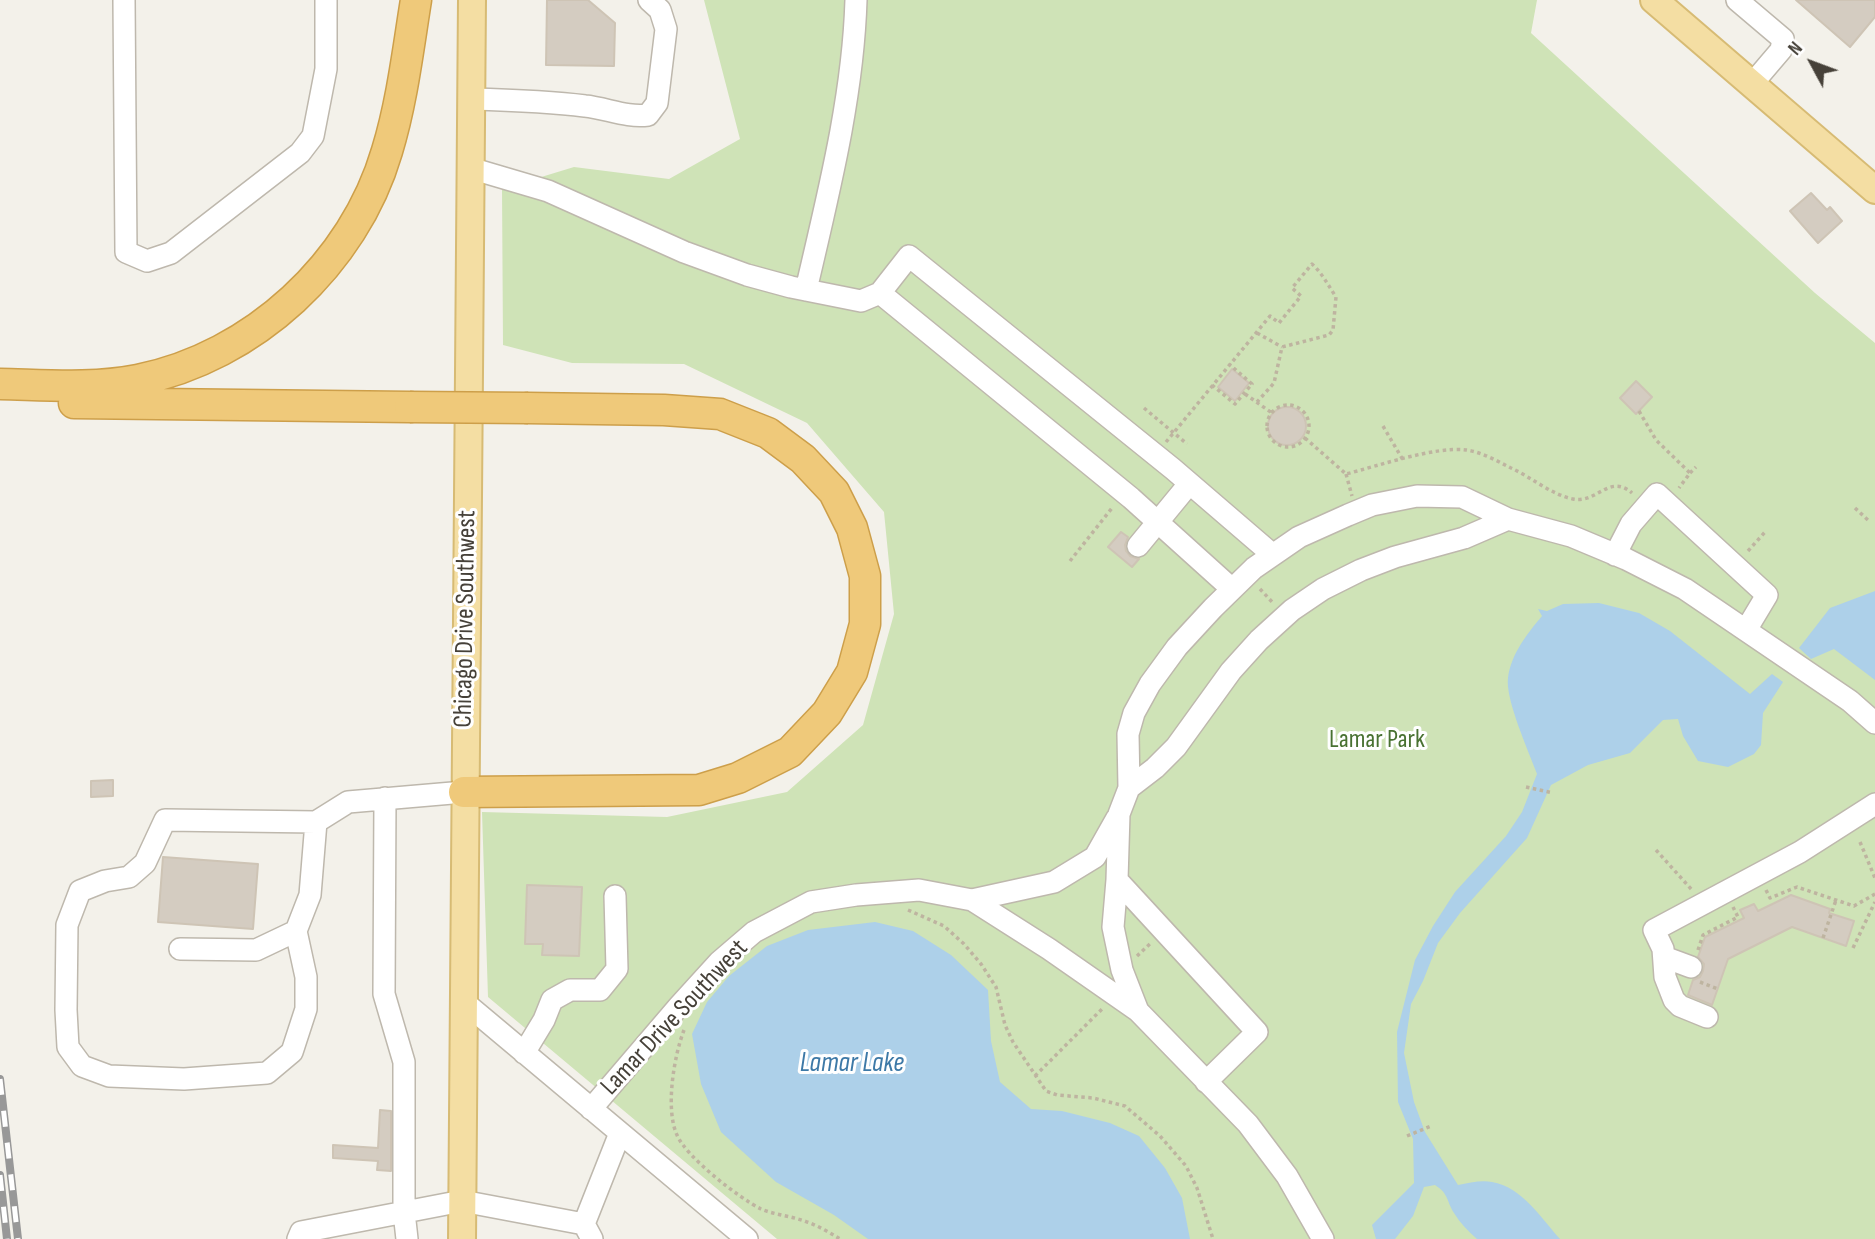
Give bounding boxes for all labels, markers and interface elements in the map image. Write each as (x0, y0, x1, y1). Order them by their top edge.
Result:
north arrow (1777, 28, 1847, 98)
text: N (1784, 38, 1808, 60)
street label: Chicago Drive Southwest (449, 510, 483, 728)
park label: Lamar Park (1329, 724, 1425, 756)
street label: Lamar Drive Southwest (595, 934, 755, 1102)
water label: Lamar Lake (800, 1047, 904, 1081)

